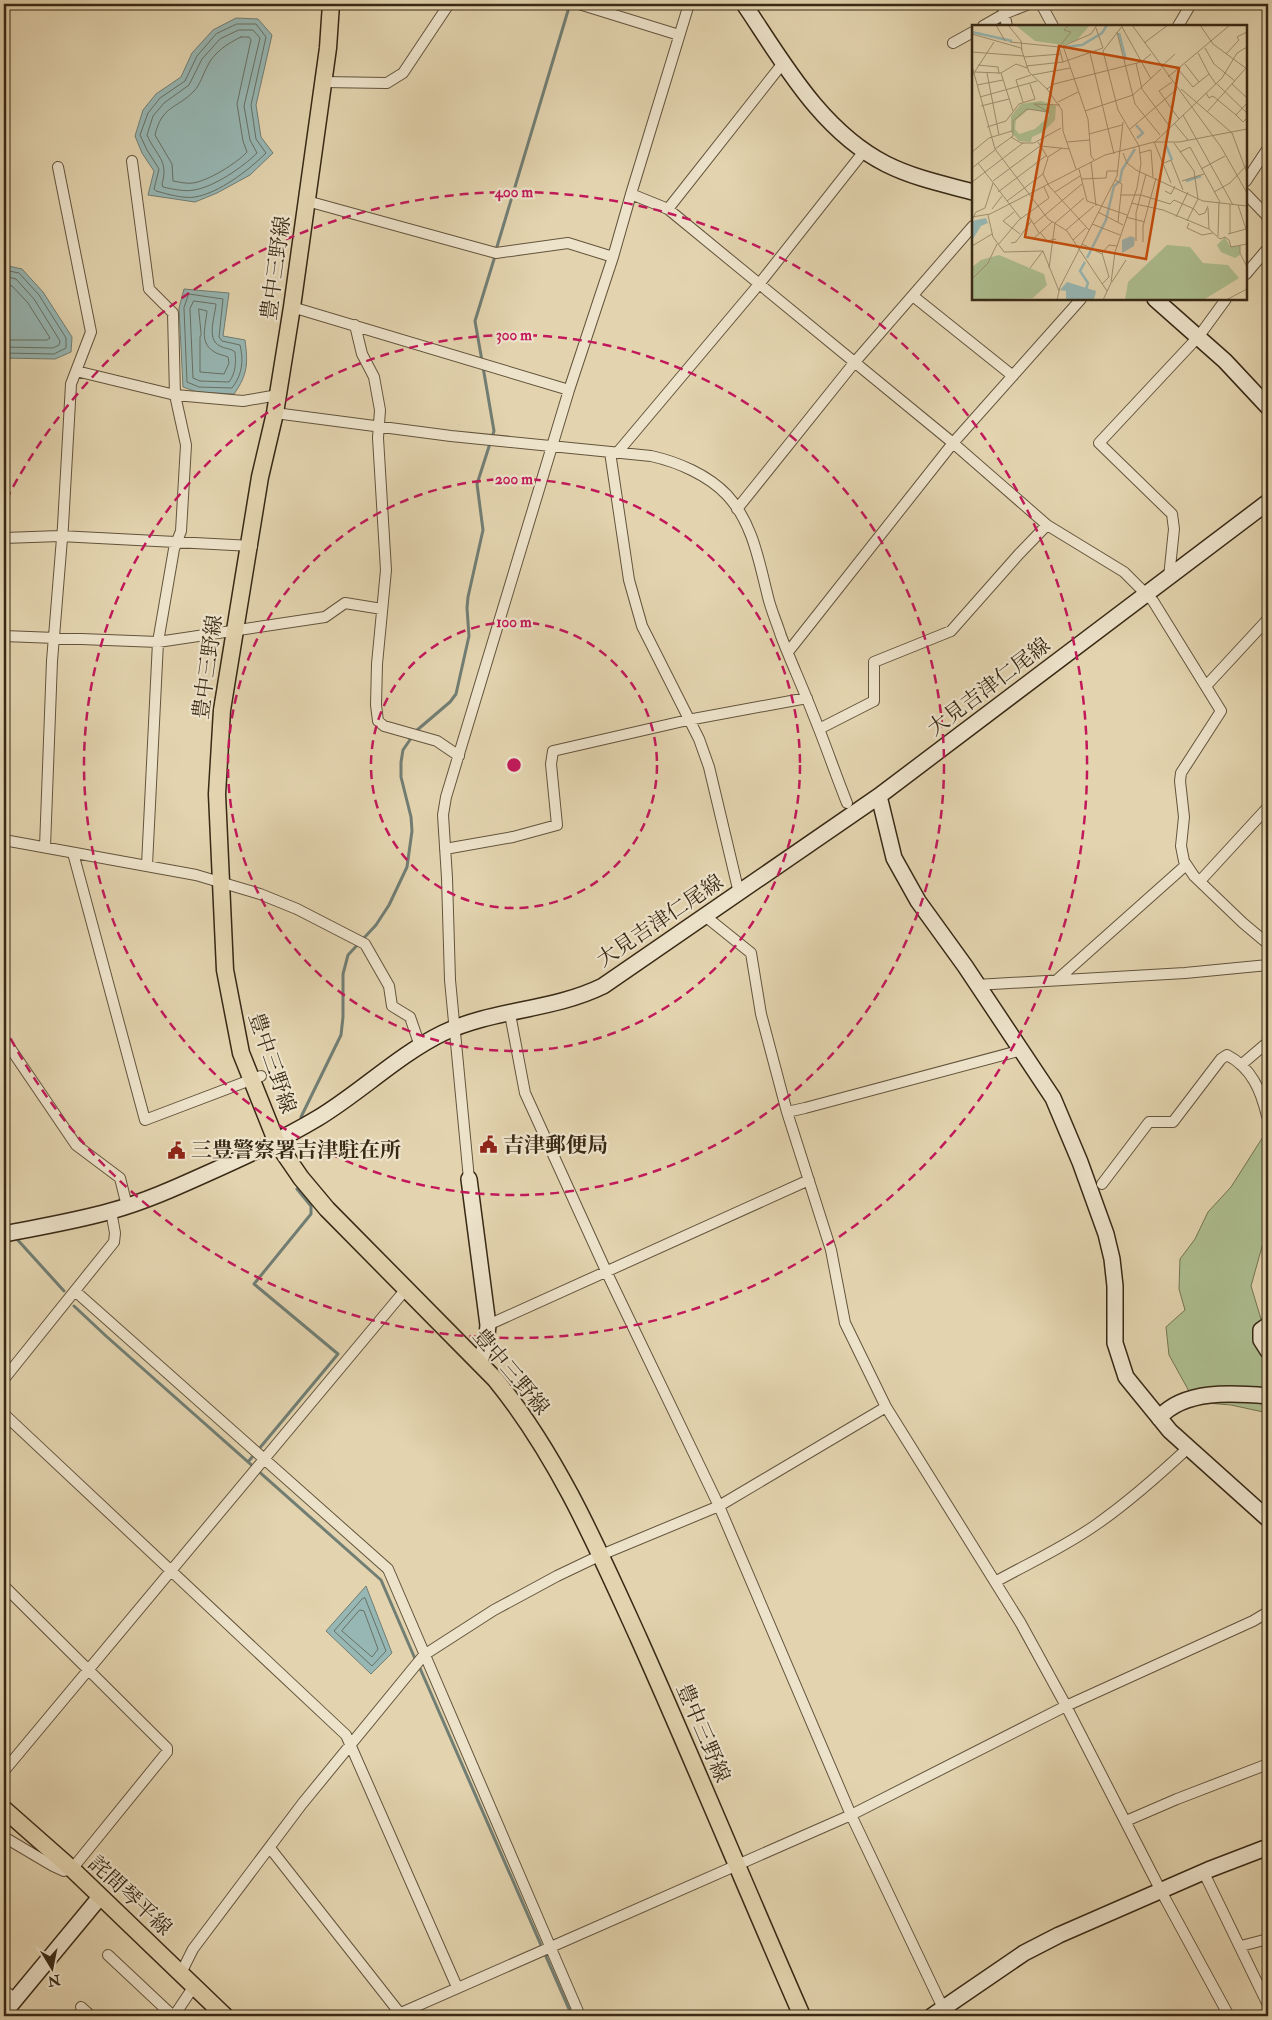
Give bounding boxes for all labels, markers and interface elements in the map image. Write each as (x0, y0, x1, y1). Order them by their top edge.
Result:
inset map (972, 25, 1247, 300)
text: 400 m (494, 183, 533, 202)
street label: 豊中三野線 (255, 214, 297, 322)
text: 300 m (496, 326, 532, 345)
text: 200 m (495, 470, 533, 489)
street label: 豊中三野線 (187, 613, 229, 721)
text: 100 m (496, 613, 532, 632)
street label: 大見吉津仁尾線 (922, 632, 1056, 742)
centre of rings (505, 756, 523, 774)
street label: 大見吉津仁尾線 (592, 869, 728, 973)
street label: 豊中三野線 (242, 1009, 302, 1117)
place label: 吉津郵便局 (503, 1132, 608, 1159)
public building icon: 吉津郵便局 (479, 1135, 499, 1155)
place label: 三豊警察署吉津駐在所 (191, 1137, 401, 1164)
public building icon: 三豊警察署吉津駐在所 (167, 1140, 187, 1160)
street label: 豊中三野線 (467, 1323, 555, 1421)
street label: 豊中三野線 (670, 1679, 736, 1787)
street label: 詫間琴平線 (82, 1850, 178, 1942)
north arrow (28, 1942, 78, 1992)
text: N (46, 1971, 63, 1990)

